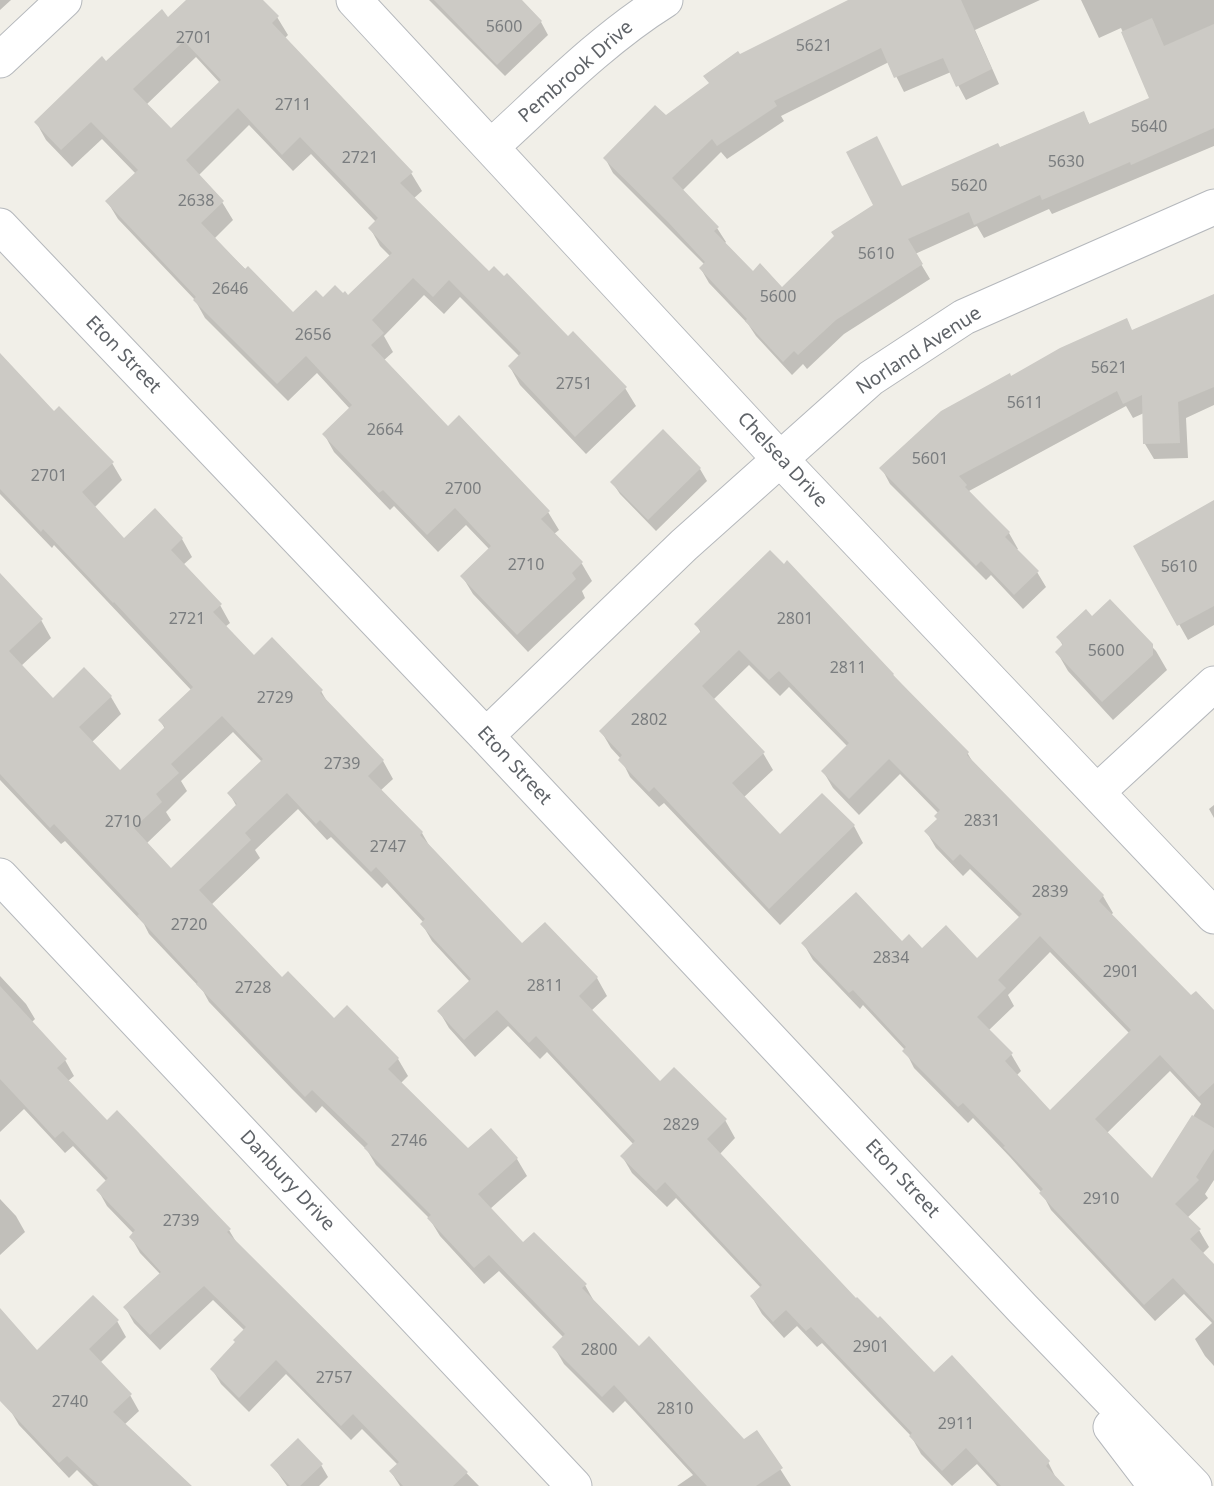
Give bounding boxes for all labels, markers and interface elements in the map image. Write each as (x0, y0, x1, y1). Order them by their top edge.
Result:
street label: Pembrook Drive (514, 16, 638, 128)
house number: 5600 (486, 17, 522, 37)
house number: 2701 (176, 28, 212, 48)
house number: 5621 (796, 36, 832, 56)
house number: 2711 (275, 95, 311, 115)
house number: 5640 (1131, 117, 1167, 137)
house number: 2721 (342, 148, 378, 168)
house number: 5630 (1048, 152, 1084, 172)
house number: 5620 (951, 176, 987, 196)
house number: 2638 (178, 191, 214, 211)
house number: 5610 (858, 244, 894, 264)
house number: 2646 (212, 279, 248, 299)
house number: 5600 (760, 287, 796, 307)
street label: Norland Avenue (852, 302, 986, 400)
street label: Eton Street (81, 312, 165, 398)
house number: 2656 (295, 325, 331, 345)
house number: 5621 (1091, 358, 1127, 378)
house number: 2751 (556, 374, 592, 394)
house number: 5611 (1007, 393, 1043, 413)
street label: Chelsea Drive (732, 408, 832, 512)
house number: 2664 (367, 420, 403, 440)
house number: 5601 (912, 449, 948, 469)
house number: 2701 (31, 466, 67, 486)
house number: 2700 (445, 479, 481, 499)
house number: 2710 (508, 555, 544, 575)
house number: 5610 (1161, 557, 1197, 577)
house number: 2721 (169, 609, 205, 629)
house number: 2801 (777, 609, 813, 629)
house number: 5600 (1088, 641, 1124, 661)
house number: 2811 (830, 658, 866, 678)
house number: 2729 (257, 688, 293, 708)
house number: 2802 (631, 710, 667, 730)
street label: Eton Street (472, 722, 556, 810)
house number: 2739 (324, 754, 360, 774)
house number: 2831 (964, 811, 1000, 831)
house number: 2710 (105, 812, 141, 832)
house number: 2747 (370, 837, 406, 857)
house number: 2839 (1032, 882, 1068, 902)
house number: 2720 (171, 915, 207, 935)
house number: 2834 (873, 948, 909, 968)
house number: 2901 (1103, 962, 1139, 982)
house number: 2811 (527, 976, 563, 996)
house number: 2728 (235, 978, 271, 998)
house number: 2829 (663, 1115, 699, 1135)
street label: Danbury Drive (235, 1126, 339, 1236)
house number: 2746 (391, 1131, 427, 1151)
street label: Eton Street (860, 1135, 944, 1223)
house number: 2910 (1083, 1189, 1119, 1209)
house number: 2739 (163, 1211, 199, 1231)
house number: 2901 (853, 1337, 889, 1357)
house number: 2800 (581, 1340, 617, 1360)
house number: 2757 (316, 1368, 352, 1388)
house number: 2740 (52, 1392, 88, 1412)
house number: 2810 (657, 1399, 693, 1419)
house number: 2911 (938, 1414, 974, 1434)

